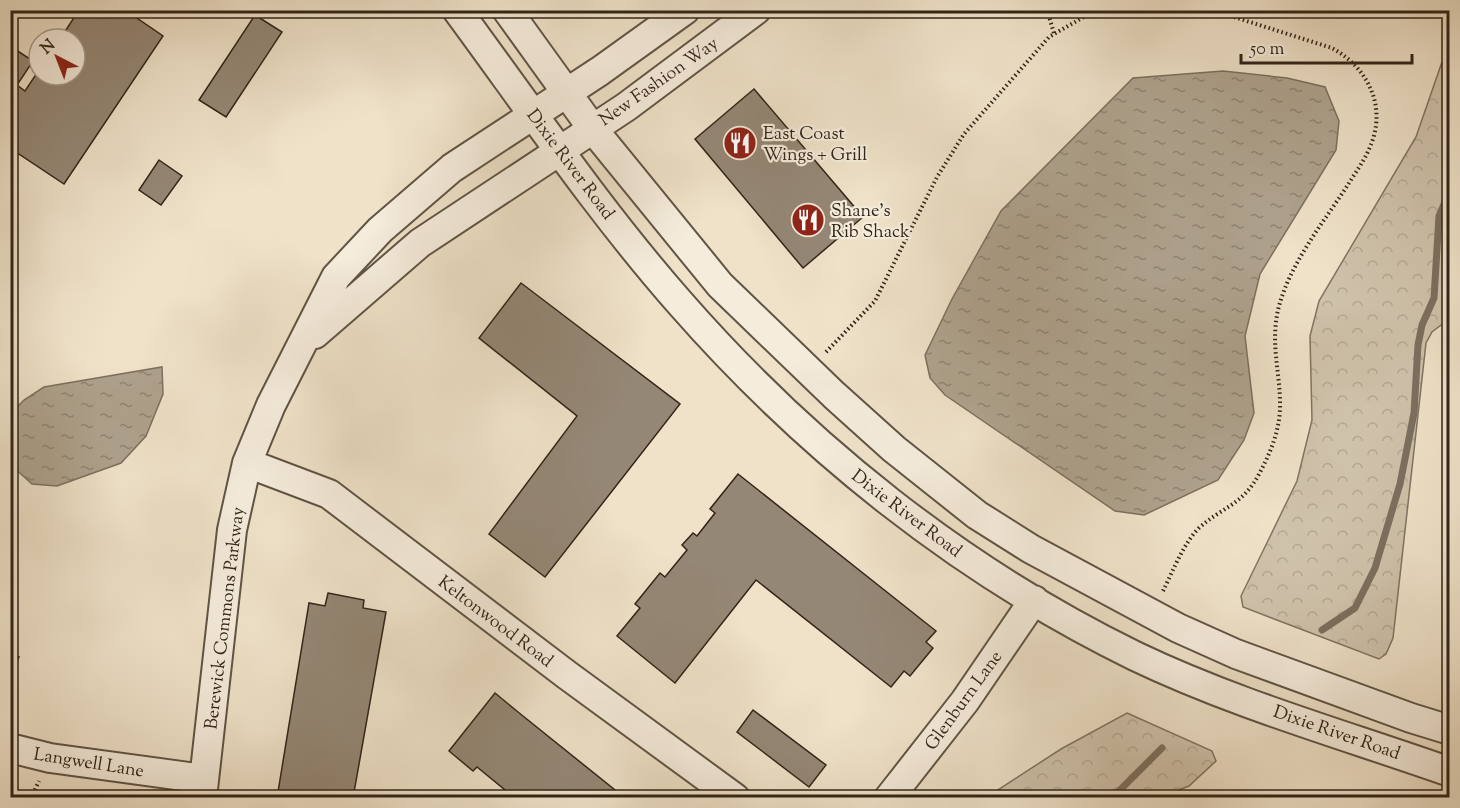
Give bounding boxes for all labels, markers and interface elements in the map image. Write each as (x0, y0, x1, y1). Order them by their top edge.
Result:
north arrow (27, 27, 87, 87)
scale bar (1241, 27, 1412, 65)
street label: New Fashion Way (594, 32, 724, 134)
text: N (36, 35, 61, 61)
text: 50 m (1249, 37, 1285, 63)
street label: Dixie River Road (519, 104, 620, 226)
place label: East Coast Wings + Grill (763, 122, 867, 169)
restaurant icon: East Coast Wings + Grill (722, 125, 758, 161)
place label: Shane's Rib Shack (831, 199, 910, 246)
restaurant icon: Shane's Rib Shack (790, 202, 826, 238)
street label: Dixie River Road (845, 464, 967, 565)
street label: Berewick Commons Parkway (199, 505, 253, 731)
street label: Keltonwood Road (432, 571, 558, 675)
street label: Glenburn Lane (919, 646, 1010, 756)
street label: Dixie River Road (1269, 700, 1403, 768)
street label: Langwell Lane (32, 742, 146, 786)

